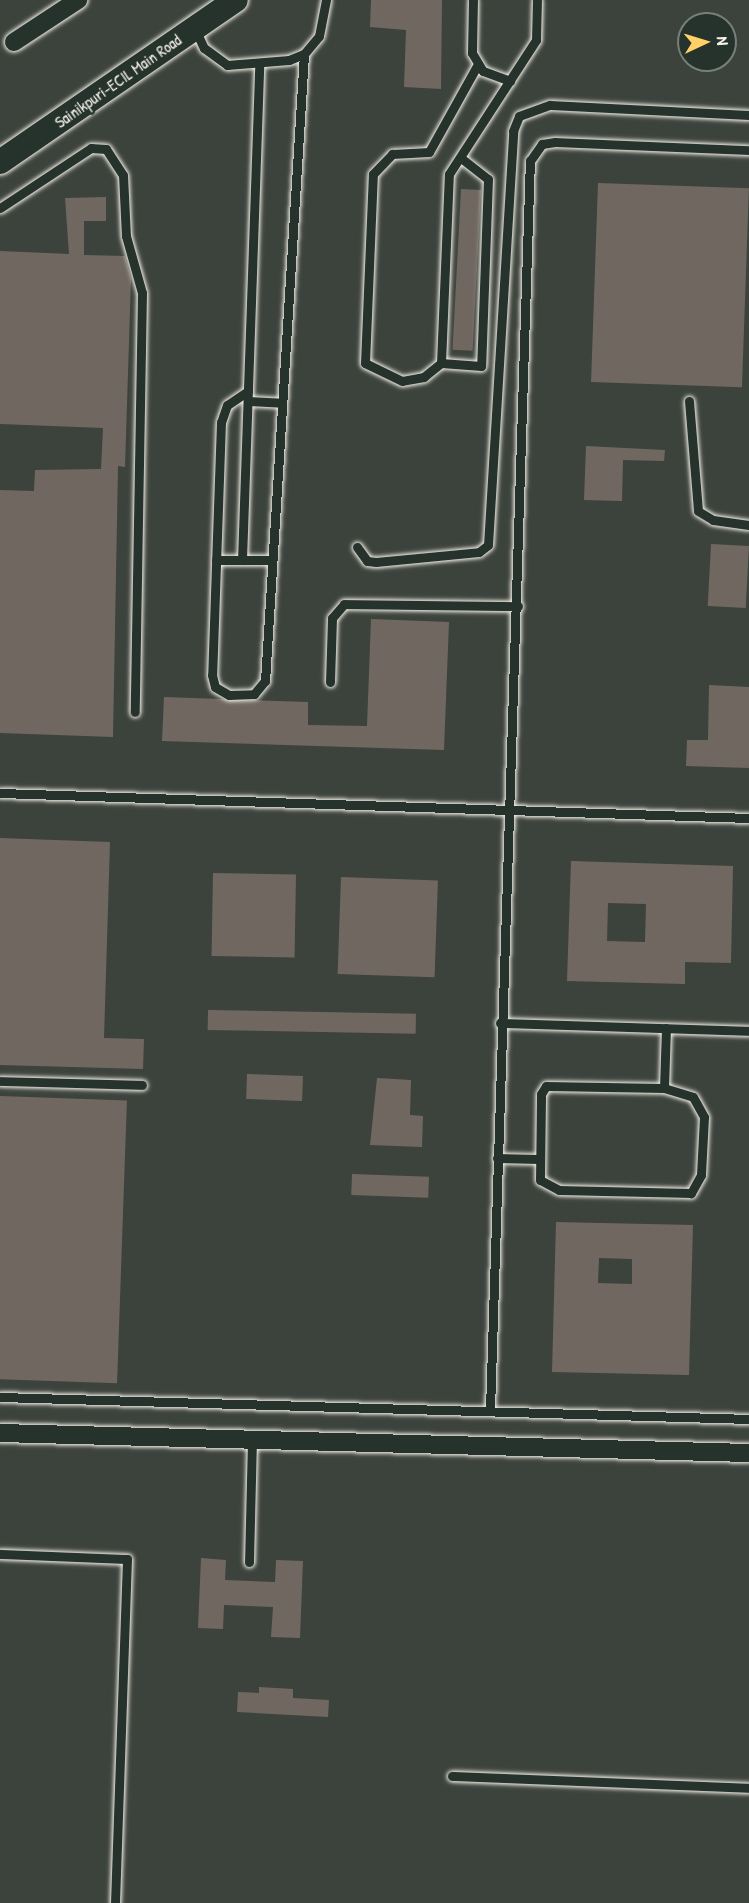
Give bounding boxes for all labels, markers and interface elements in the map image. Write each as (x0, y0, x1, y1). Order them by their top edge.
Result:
north arrow (677, 12, 737, 72)
street label: Sainikpuri-ECIL Main Road (51, 30, 185, 132)
text: N (712, 36, 734, 46)

